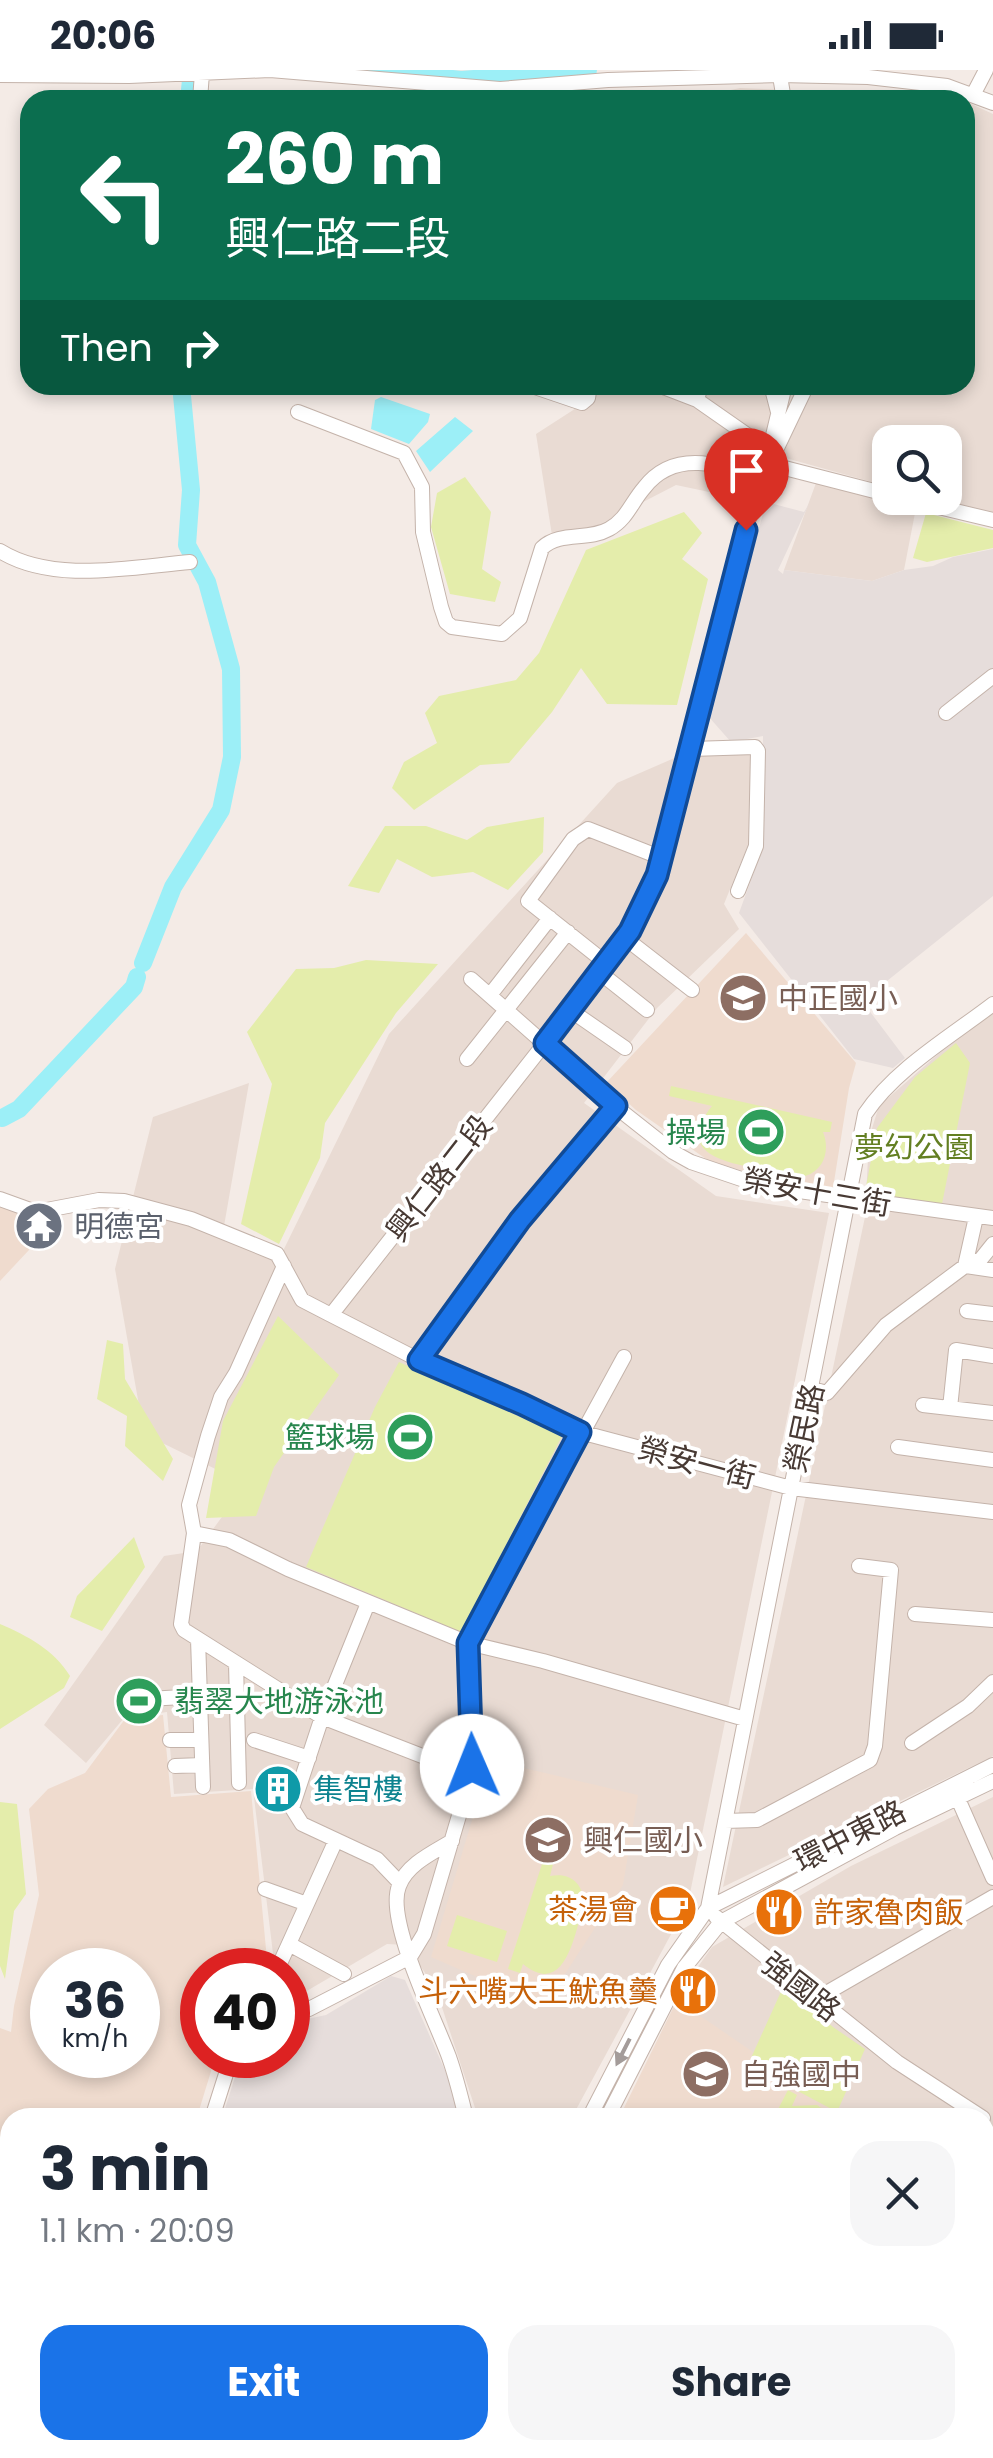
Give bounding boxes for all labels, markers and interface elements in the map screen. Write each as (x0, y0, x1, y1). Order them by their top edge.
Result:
text: 20:06 (50, 9, 156, 62)
text: 260 m (225, 110, 444, 209)
icon: left (60, 130, 190, 260)
text: 興仁路二段 (225, 207, 450, 270)
icon: right (173, 320, 228, 375)
text: Then (60, 321, 153, 374)
map controls (872, 425, 962, 515)
button: search (872, 425, 962, 515)
pin (704, 428, 789, 531)
icon: arrive (719, 443, 774, 498)
school or university icon: 中正國小 (717, 972, 769, 1024)
place label: 中正國小 (778, 977, 898, 1020)
street label: 興仁路二段 (376, 1106, 502, 1250)
sports icon: 操場 (735, 1106, 787, 1158)
place label: 操場 (666, 1111, 726, 1154)
park label: 夢幻公園 (854, 1126, 974, 1169)
street label: 榮安十三街 (739, 1158, 895, 1226)
temple icon: 明德宮 (13, 1200, 65, 1252)
place label: 明德宮 (74, 1205, 164, 1248)
street label: 榮民路 (774, 1380, 834, 1476)
sports icon: 籃球場 (384, 1411, 436, 1463)
place label: 籃球場 (285, 1416, 375, 1459)
street label: 榮安一街 (633, 1427, 761, 1499)
sports icon: 翡翠大地游泳池 (113, 1675, 165, 1727)
place label: 翡翠大地游泳池 (174, 1680, 384, 1723)
position arrow (420, 1714, 524, 1818)
building icon: 集智樓 (252, 1763, 304, 1815)
place label: 集智樓 (313, 1768, 403, 1811)
street label: 環中東路 (787, 1790, 913, 1882)
school or university icon: 興仁國小 (522, 1814, 574, 1866)
place label: 興仁國小 (583, 1819, 703, 1862)
cafe icon: 茶湯會 (647, 1883, 699, 1935)
restaurant icon: 許家魯肉飯 (753, 1886, 805, 1938)
place label: 茶湯會 (548, 1888, 638, 1931)
place label: 許家魯肉飯 (814, 1891, 964, 1934)
street label: 強國路 (752, 1942, 850, 2032)
speed limit sign: 40 (180, 1948, 310, 2078)
text: 36 (64, 1965, 126, 2036)
restaurant icon: 斗六嘴大王魷魚羹 (667, 1965, 719, 2017)
place label: 斗六嘴大王魷魚羹 (418, 1970, 658, 2013)
text: km/h (62, 2021, 128, 2056)
one-way arrow (615, 2038, 632, 2067)
school or university icon: 自強國中 (680, 2048, 732, 2100)
place label: 自強國中 (741, 2053, 861, 2096)
text: 3 min (40, 2127, 211, 2211)
button: close (850, 2141, 955, 2246)
text: 1.1 km · 20:09 (40, 2208, 235, 2253)
button: Exit (40, 2325, 488, 2440)
button: Share (508, 2325, 955, 2440)

